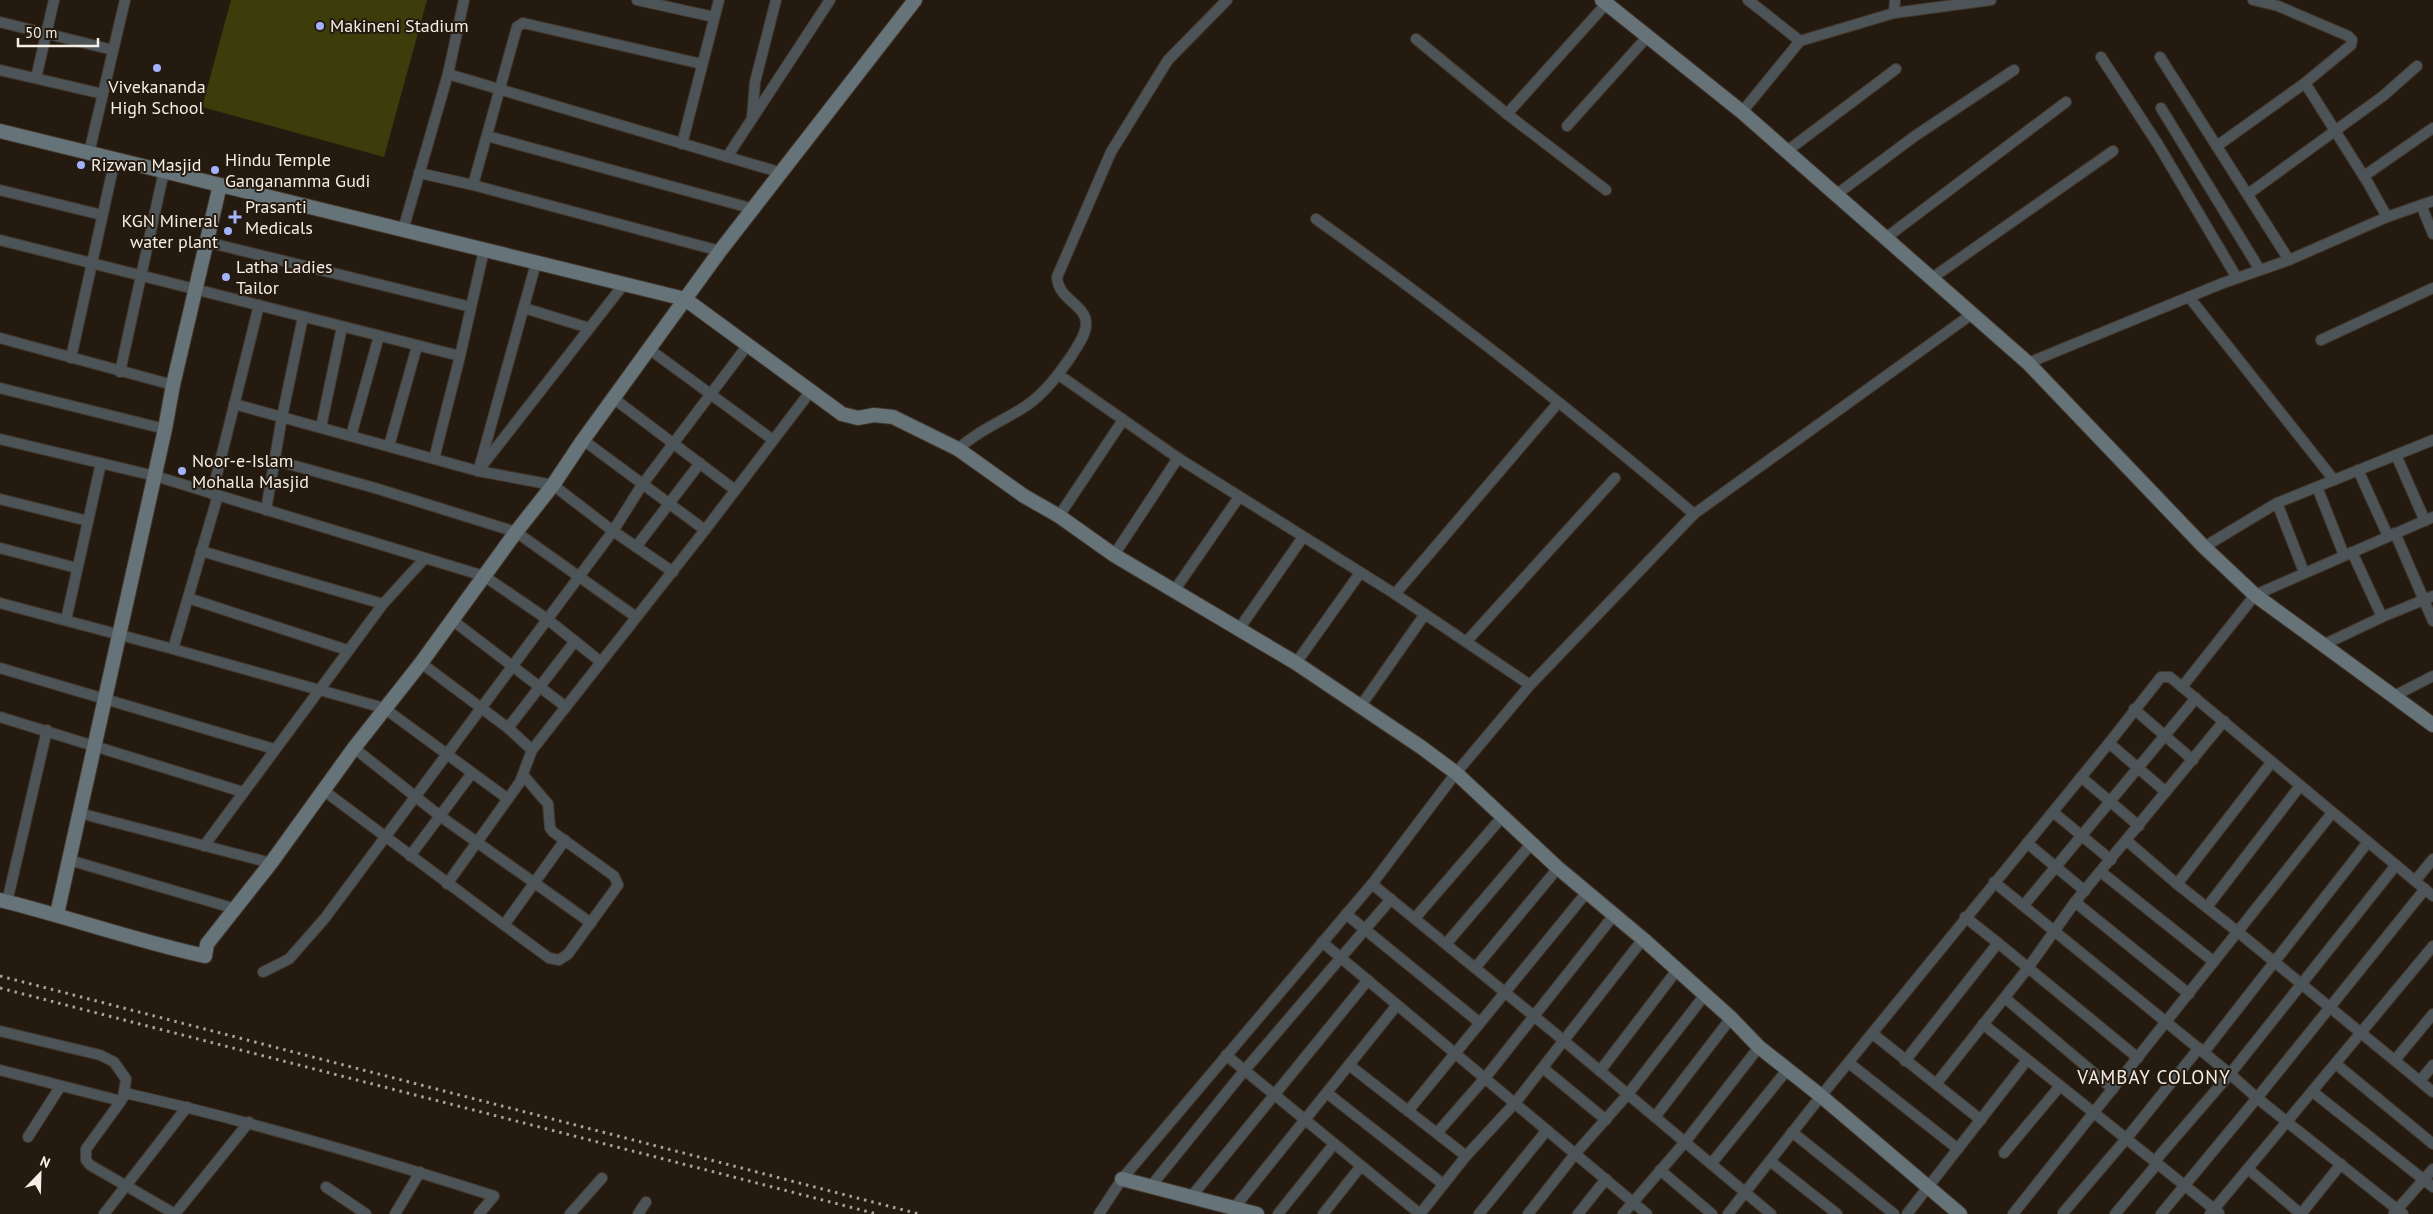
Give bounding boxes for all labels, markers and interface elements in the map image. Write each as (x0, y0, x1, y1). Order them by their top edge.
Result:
place label: Makineni Stadium (330, 14, 469, 37)
scale bar (18, 15, 98, 47)
marker: Makineni Stadium (314, 20, 326, 32)
text: 50 m (25, 23, 58, 42)
marker: Vivekananda High School (151, 62, 163, 74)
place label: Vivekananda High School (107, 75, 206, 119)
place label: Hindu Temple Ganganamma Gudi (225, 148, 370, 192)
place label: Rizwan Masjid (91, 153, 201, 176)
marker: Rizwan Masjid (75, 159, 87, 171)
marker: Hindu Temple Ganganamma Gudi (209, 164, 221, 176)
place label: Prasanti Medicals (245, 195, 313, 239)
place label: KGN Mineral water plant (122, 209, 219, 253)
marker: Prasanti Medicals (229, 211, 241, 223)
marker: KGN Mineral water plant (222, 225, 234, 237)
place label: Latha Ladies Tailor (236, 255, 333, 299)
marker: Latha Ladies Tailor (220, 271, 232, 283)
place label: Noor-e-Islam Mohalla Masjid (192, 449, 309, 493)
marker: Noor-e-Islam Mohalla Masjid (176, 465, 188, 477)
district label: VAMBAY COLONY (2076, 1065, 2231, 1089)
north arrow (15, 1149, 65, 1199)
text: N (37, 1152, 53, 1172)

